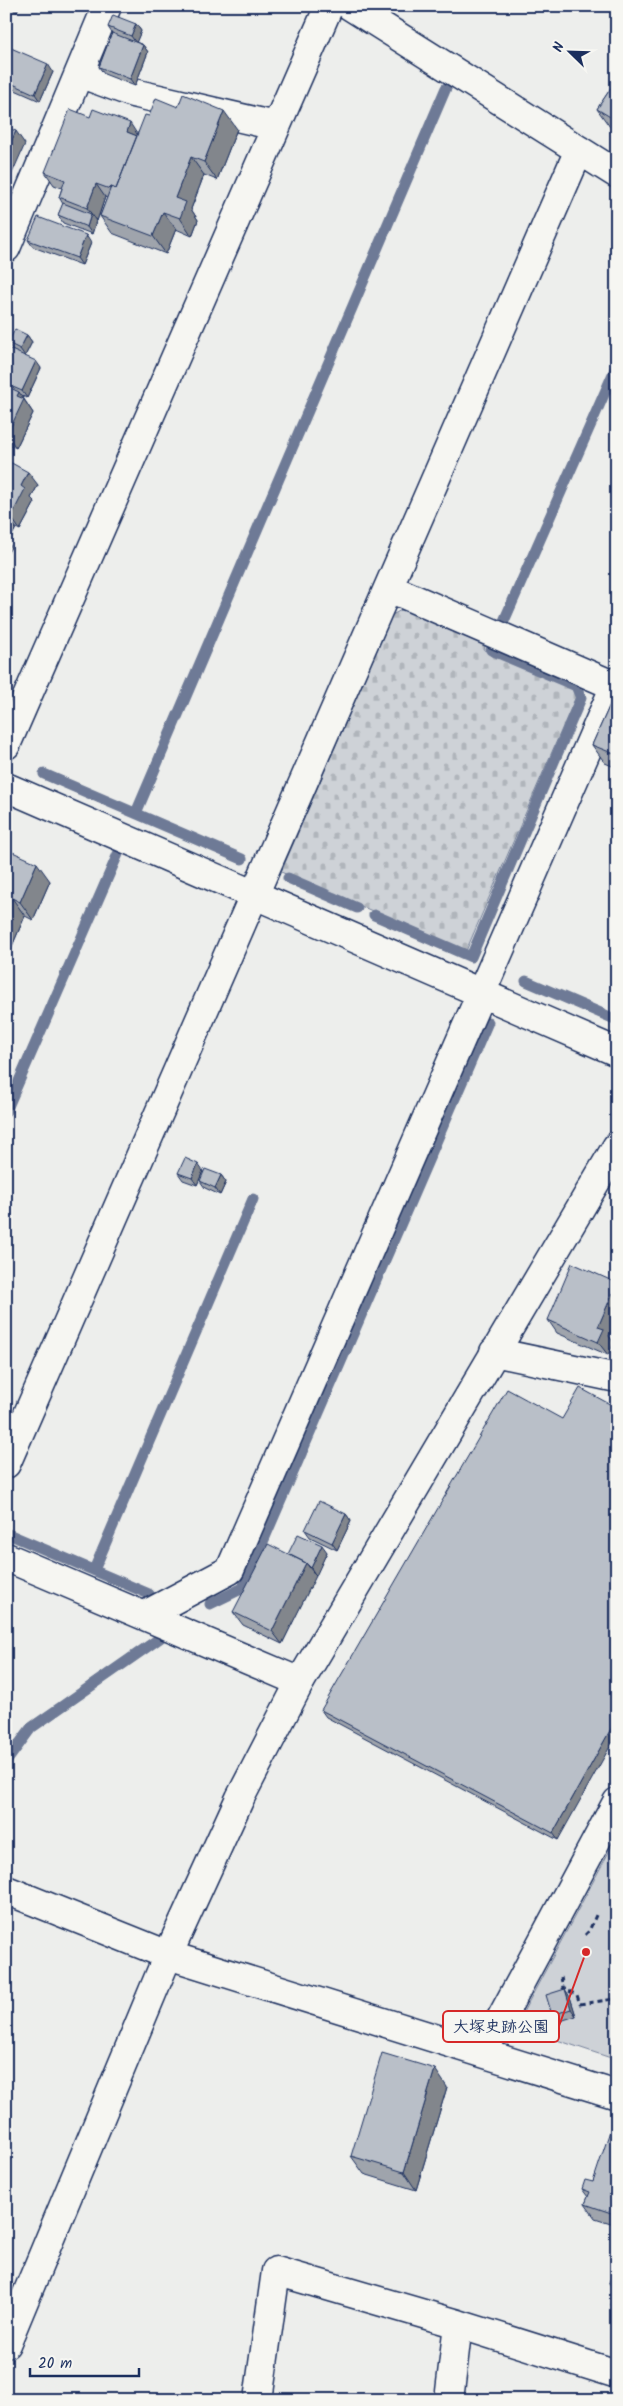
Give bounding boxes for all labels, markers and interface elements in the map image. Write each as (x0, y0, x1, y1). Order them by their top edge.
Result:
north arrow (546, 28, 596, 78)
text: N (547, 39, 571, 56)
callout: 大塚史跡公園 (443, 2011, 559, 2042)
text: 大塚史跡公園 (453, 2015, 549, 2040)
scale bar (30, 2346, 139, 2378)
text: 20 m (38, 2352, 72, 2376)

